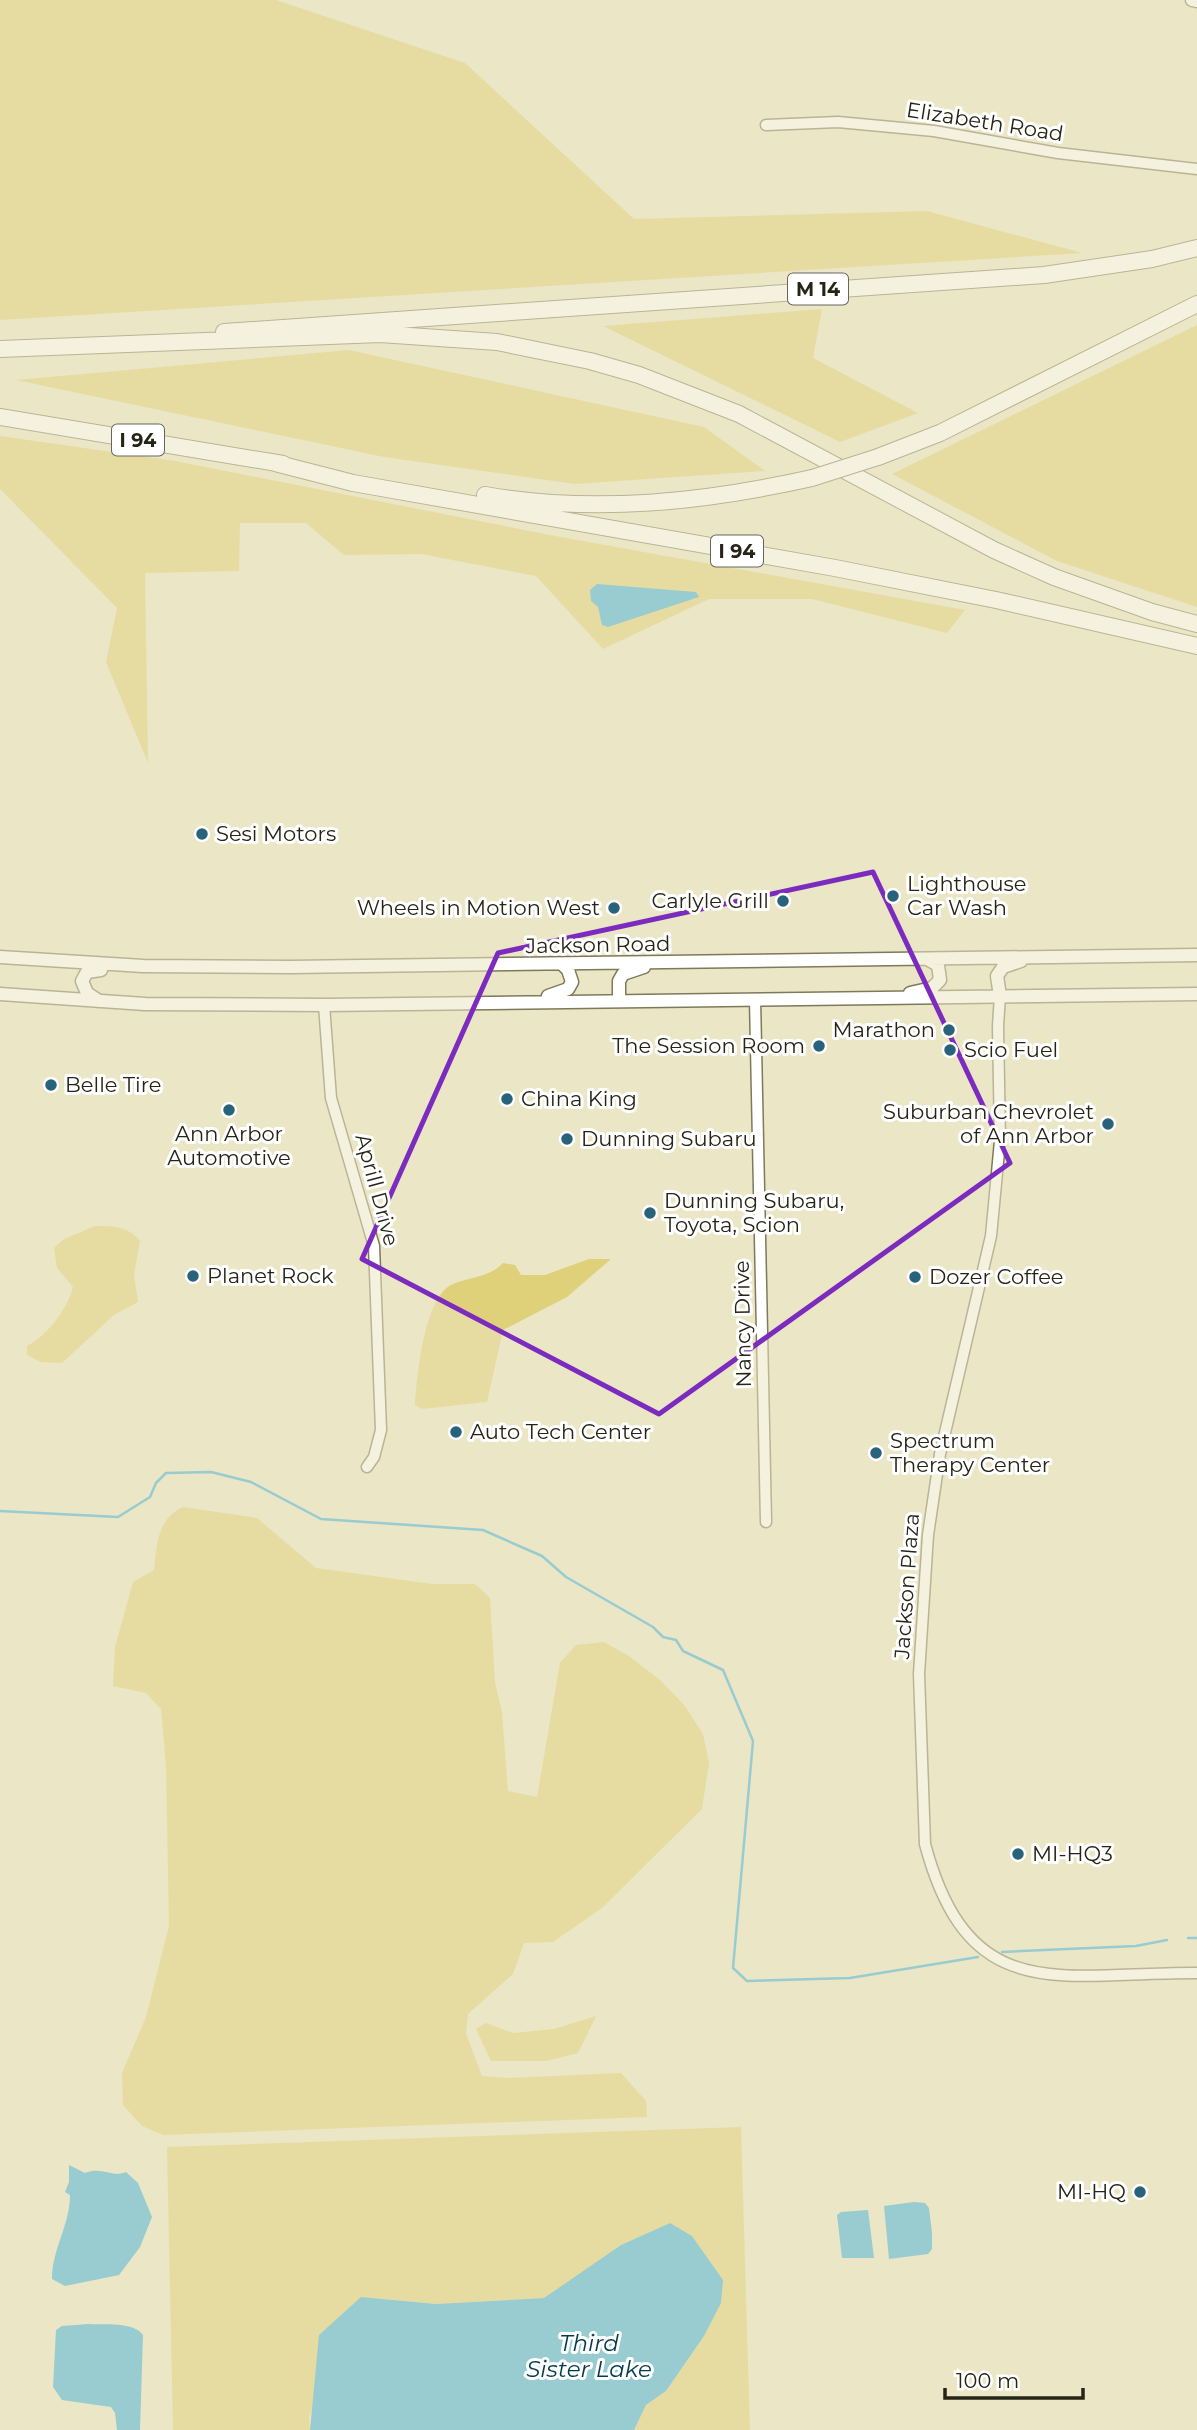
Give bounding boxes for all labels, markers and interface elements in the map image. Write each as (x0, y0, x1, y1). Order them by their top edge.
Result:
street label: Elizabeth Road (905, 97, 1065, 146)
road number: M 14 (788, 274, 848, 304)
road number: I 94 (112, 424, 164, 456)
road number: I 94 (711, 536, 763, 566)
place label: Sesi Motors (216, 821, 336, 846)
marker: Sesi Motors (194, 826, 210, 842)
place label: Lighthouse Car Wash (907, 871, 1027, 920)
place label: Carlyle Grill (651, 888, 769, 913)
marker: Lighthouse Car Wash (885, 888, 901, 904)
marker: Carlyle Grill (775, 893, 791, 909)
place label: Wheels in Motion West (357, 895, 600, 920)
marker: Wheels in Motion West (606, 900, 622, 916)
street label: Jackson Road (524, 931, 671, 958)
place label: Marathon (833, 1017, 935, 1042)
marker: Marathon (941, 1022, 957, 1038)
place label: The Session Room (612, 1033, 805, 1058)
place label: Scio Fuel (964, 1037, 1058, 1062)
marker: The Session Room (811, 1038, 827, 1054)
marker: Scio Fuel (942, 1042, 958, 1058)
place label: Belle Tire (65, 1072, 162, 1097)
marker: Belle Tire (43, 1077, 59, 1093)
place label: China King (521, 1086, 637, 1111)
marker: China King (499, 1091, 515, 1107)
place label: Suburban Chevrolet of Ann Arbor (883, 1099, 1094, 1148)
marker: Ann Arbor Automotive (221, 1102, 237, 1118)
marker: Suburban Chevrolet of Ann Arbor (1100, 1116, 1116, 1132)
place label: Ann Arbor Automotive (167, 1121, 291, 1170)
place label: Dunning Subaru (581, 1126, 757, 1151)
street label: Aprill Drive (351, 1131, 404, 1249)
marker: Dunning Subaru (559, 1131, 575, 1147)
place label: Dunning Subaru, Toyota, Scion (664, 1188, 844, 1237)
marker: Dunning Subaru, Toyota, Scion (642, 1205, 658, 1221)
street label: Nancy Drive (729, 1260, 756, 1388)
place label: Planet Rock (207, 1263, 334, 1288)
place label: Dozer Coffee (929, 1264, 1064, 1289)
marker: Planet Rock (185, 1268, 201, 1284)
marker: Dozer Coffee (907, 1269, 923, 1285)
place label: Auto Tech Center (470, 1419, 651, 1444)
marker: Auto Tech Center (448, 1424, 464, 1440)
place label: Spectrum Therapy Center (890, 1428, 1050, 1477)
marker: Spectrum Therapy Center (868, 1445, 884, 1461)
street label: Jackson Plaza (889, 1512, 924, 1661)
place label: MI-HQ3 (1032, 1841, 1113, 1866)
marker: MI-HQ3 (1010, 1846, 1026, 1862)
place label: MI-HQ (1057, 2179, 1126, 2204)
marker: MI-HQ (1132, 2184, 1148, 2200)
water label: Third Sister Lake (526, 2329, 652, 2383)
scale bar (945, 2356, 1083, 2400)
text: 100 m (956, 2368, 1019, 2393)

